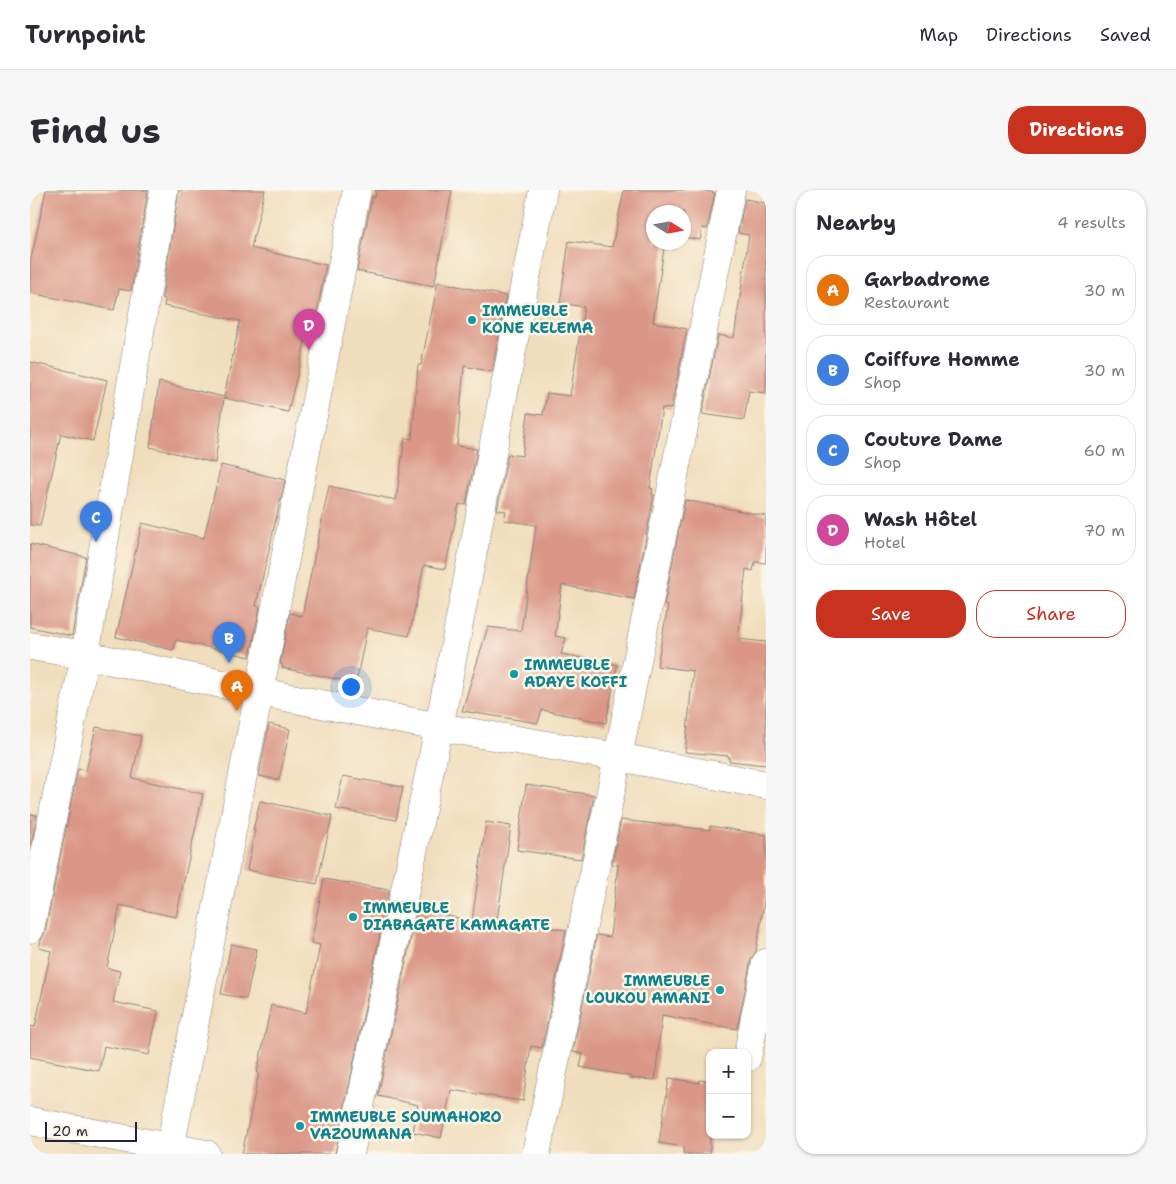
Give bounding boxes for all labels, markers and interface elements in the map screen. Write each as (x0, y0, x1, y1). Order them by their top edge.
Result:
text: Turnpoint (25, 19, 146, 51)
text: Map (920, 23, 958, 47)
text: Directions (986, 23, 1072, 47)
text: Saved (1100, 23, 1151, 47)
button: Directions (1008, 106, 1146, 154)
text: Find us (30, 107, 161, 154)
north arrow (646, 205, 691, 250)
text: Nearby (816, 209, 896, 237)
text: 4 results (1057, 212, 1126, 233)
text: Garbadrome (864, 267, 990, 292)
text: A (827, 280, 839, 301)
text: 30 m (1084, 280, 1125, 301)
text: Restaurant (864, 292, 950, 313)
place label: IMMEUBLE KONE KELEMA (482, 301, 594, 338)
pin: D (293, 309, 325, 350)
marker: IMMEUBLE KONE KELEMA (466, 314, 478, 326)
text: Coiffure Homme (864, 347, 1020, 372)
text: B (828, 360, 838, 381)
text: 30 m (1084, 360, 1125, 381)
text: Shop (864, 372, 901, 393)
text: Couture Dame (864, 427, 1003, 452)
text: C (828, 440, 838, 461)
text: 60 m (1084, 440, 1125, 461)
text: Shop (864, 452, 901, 473)
pin: C (80, 501, 112, 542)
text: Wash Hôtel (864, 507, 977, 532)
text: D (827, 520, 839, 541)
text: 70 m (1084, 520, 1125, 541)
text: Hotel (864, 532, 905, 553)
button: Save (816, 590, 966, 638)
button: Share (976, 590, 1126, 638)
pin: B (213, 622, 245, 663)
place label: IMMEUBLE ADAYE KOFFI (524, 655, 627, 692)
marker: IMMEUBLE ADAYE KOFFI (508, 668, 520, 680)
pin: A (221, 670, 253, 711)
your location (338, 674, 364, 700)
place label: IMMEUBLE DIABAGATE KAMAGATE (363, 898, 550, 935)
marker: IMMEUBLE DIABAGATE KAMAGATE (347, 911, 359, 923)
place label: IMMEUBLE LOUKOU AMANI (586, 971, 710, 1008)
marker: IMMEUBLE LOUKOU AMANI (714, 984, 726, 996)
map controls (706, 1049, 751, 1139)
button: + (706, 1049, 751, 1094)
button: − (706, 1094, 751, 1139)
place label: IMMEUBLE SOUMAHORO VAZOUMANA (310, 1107, 502, 1144)
scale bar (45, 1119, 138, 1142)
marker: IMMEUBLE SOUMAHORO VAZOUMANA (294, 1120, 306, 1132)
text: 20 m (52, 1122, 88, 1140)

